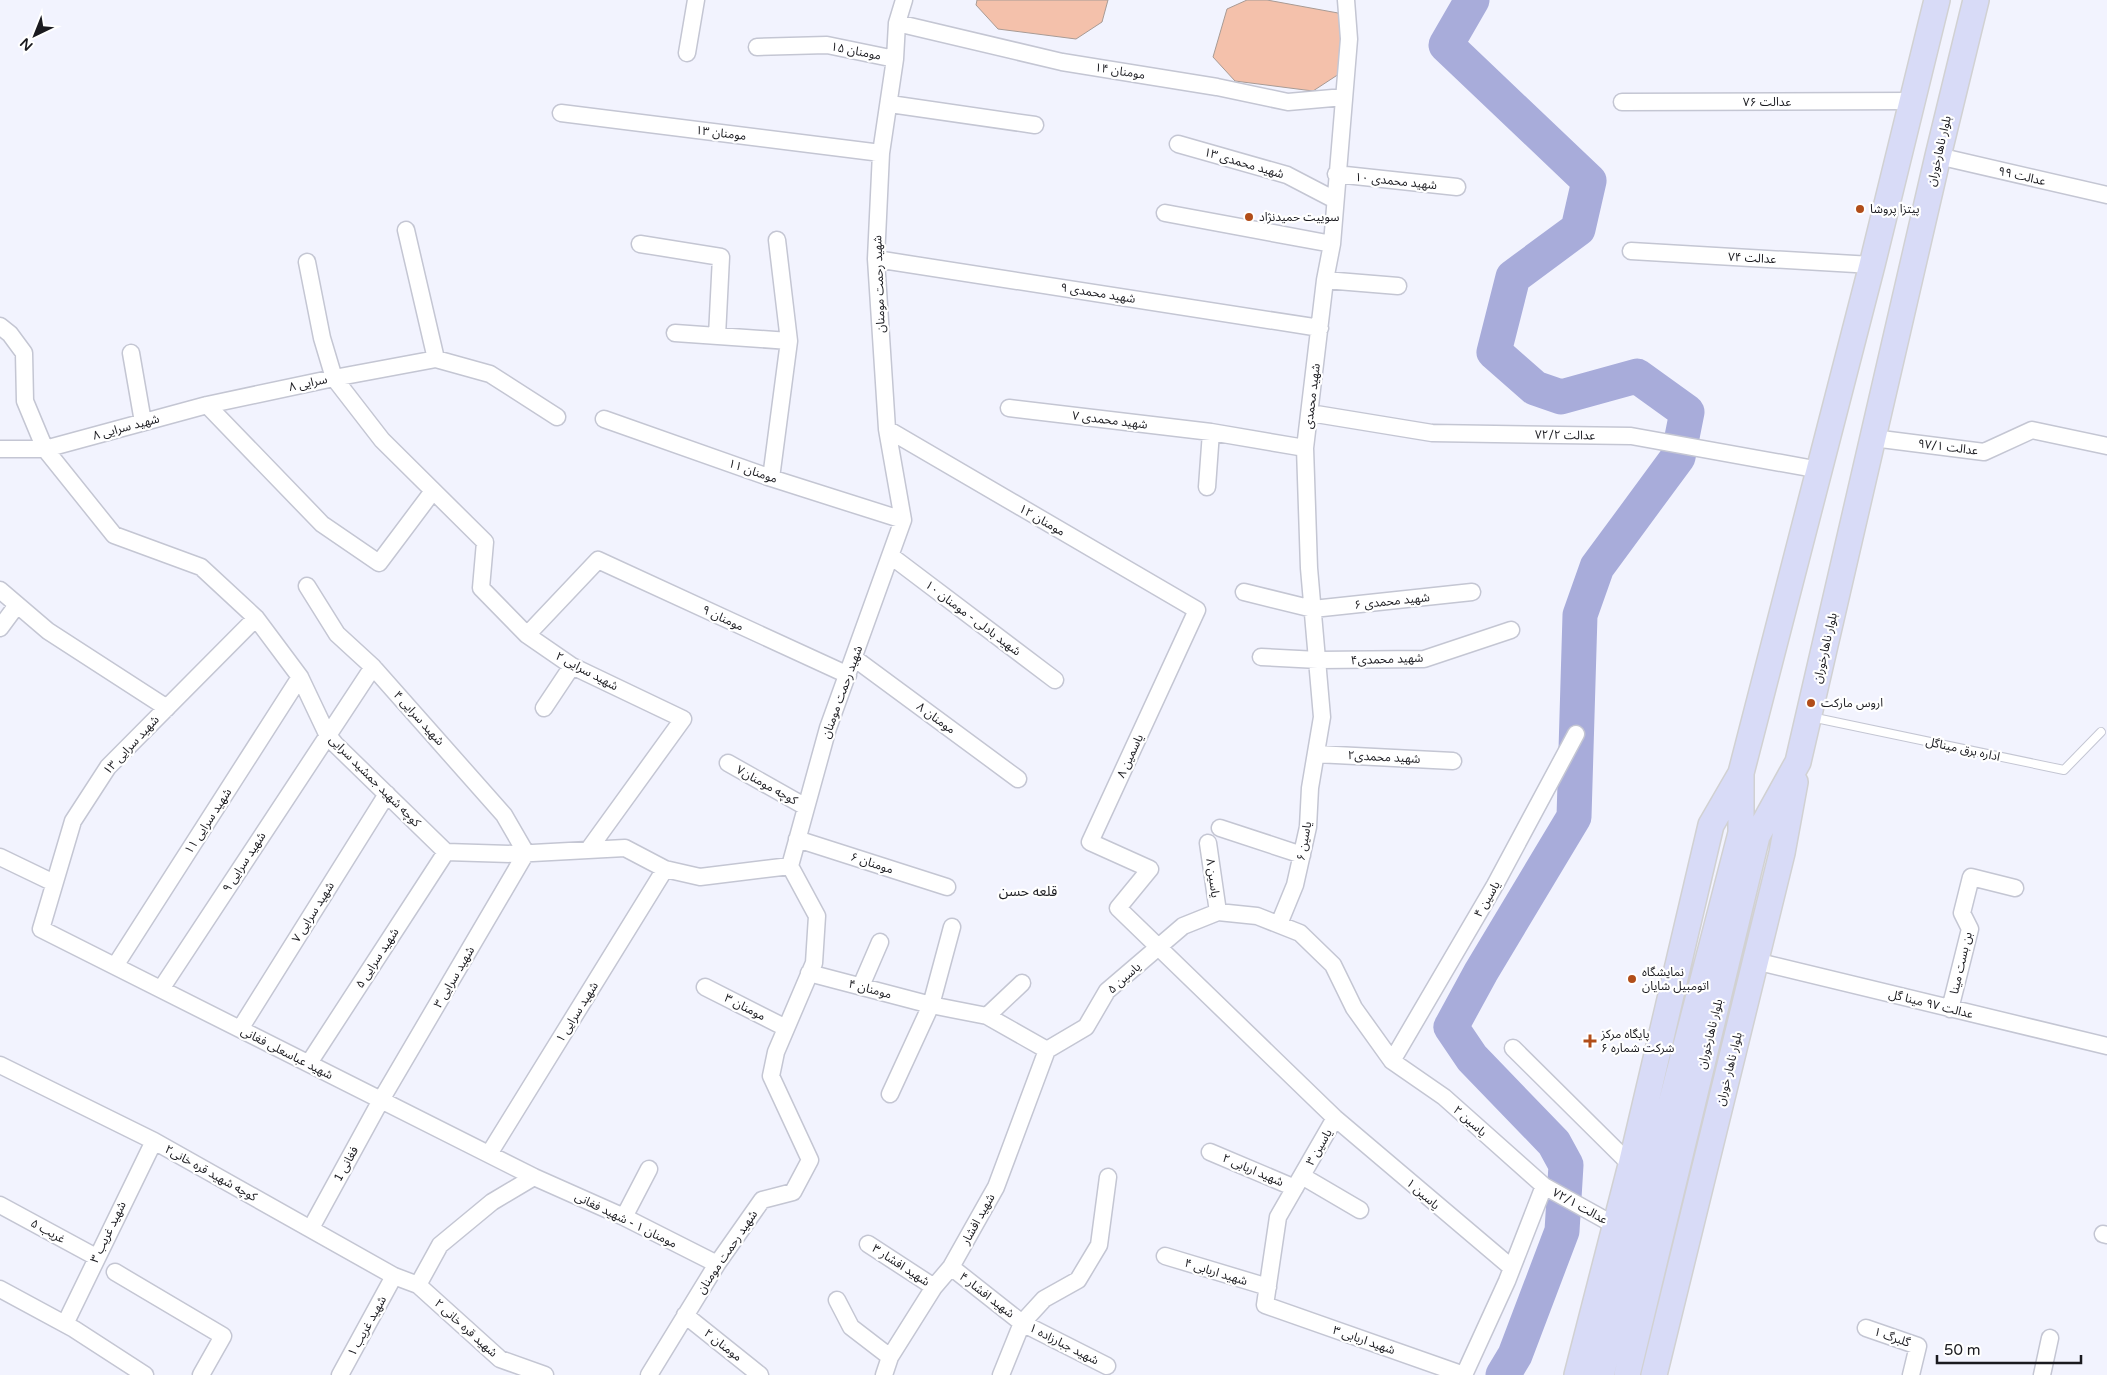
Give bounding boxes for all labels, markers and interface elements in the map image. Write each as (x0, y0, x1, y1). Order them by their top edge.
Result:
north arrow (10, 10, 60, 60)
text: N (17, 34, 36, 54)
street label: مومنان ۱۵ (830, 39, 882, 63)
street label: مومنان ۱۴ (1094, 60, 1146, 82)
street label: عدالت ۷۶ (1743, 95, 1791, 109)
street label: بلوار ناهارخوران (1924, 114, 1954, 188)
street label: مومنان ۱۳ (695, 123, 747, 143)
street label: ۱۳ شهید محمدی (1202, 145, 1286, 181)
street label: عدالت ۹۹ (1997, 164, 2047, 188)
street label: ۱۰ شهید محمدی (1354, 170, 1438, 192)
place label: پیتزا پروشا (1870, 202, 1920, 217)
marker: پیتزا پروشا (1854, 203, 1866, 215)
place label: سوییت حمیدنژاد (1259, 210, 1340, 224)
marker: سوییت حمیدنژاد (1243, 211, 1255, 223)
street label: شهید رحمت مومنان (870, 235, 888, 333)
street label: عدالت ۷۴ (1727, 250, 1777, 266)
street label: ۹ شهید محمدی (1059, 280, 1137, 306)
street label: شهید محمدی (1301, 362, 1323, 430)
street label: سرایی ۸ (287, 372, 329, 394)
street label: شهید محمدی ۷ (1071, 408, 1149, 432)
street label: شهید سرایی ۸ (91, 411, 161, 443)
street label: عدالت ۷۲/۲ (1535, 427, 1595, 443)
street label: ۹۷/۱ عدالت (1917, 436, 1979, 458)
street label: مومنان ۱۱ (727, 456, 779, 486)
street label: مومنان ۱۲ (1016, 501, 1068, 539)
street label: شهید بادلی - مومنان ۱۰ (922, 578, 1024, 659)
street label: ۶ شهید محمدی (1354, 590, 1430, 612)
street label: مومنان ۹ (700, 602, 746, 634)
street label: بلوار ناهارخوران (1810, 611, 1840, 685)
street label: شهید رحمت مومنان (819, 644, 865, 740)
street label: شهید سرایی ۲ (553, 649, 621, 693)
street label: شهید محمدی۴ (1350, 651, 1424, 667)
street label: شهید سرایی ۴ (391, 688, 447, 748)
place label: اروس مارکت (1821, 696, 1883, 710)
marker: اروس مارکت (1805, 697, 1817, 709)
street label: مومنان ۸ (914, 699, 958, 737)
street label: شهید سرایی ۱۳ (100, 713, 162, 777)
street label: کوچه شهید جمشید سرایی (326, 732, 424, 831)
street label: یاسمین ۸ (1114, 732, 1146, 780)
street label: اداره برق میناگل (1925, 734, 2001, 764)
street label: شهید محمدی۲ (1347, 748, 1421, 766)
street label: کوچه مومنان۷ (734, 762, 801, 809)
street label: شهید سرایی ۱۱ (182, 786, 234, 856)
street label: یاسین ۶ (1294, 820, 1314, 862)
street label: شهید سرایی ۹ (219, 829, 269, 895)
street label: مومنان ۶ (849, 850, 895, 876)
street label: یاسین ۸ (1203, 857, 1223, 899)
street label: یاسین ۴ (1471, 878, 1503, 920)
street label: شهید سرایی ۷ (289, 879, 337, 945)
district label: قلعه حسن (999, 883, 1057, 900)
street label: شهید سرایی ۵ (352, 925, 402, 991)
street label: بن بست مینا (1947, 931, 1975, 995)
street label: شهید سرایی ۳ (431, 944, 477, 1010)
street label: یاسین ۵ (1105, 959, 1144, 997)
place label: نمایشگاه اتومبیل شایان (1642, 965, 1709, 993)
marker: نمایشگاه اتومبیل شایان (1626, 973, 1638, 985)
street label: ۴ مومنان (847, 977, 893, 1001)
street label: شهید سرایی ۱ (553, 979, 601, 1045)
street label: عدالت ۹۷ مینا گل (1887, 987, 1975, 1021)
street label: مومنان ۳ (722, 991, 768, 1023)
street label: بلوار ناهارخوران (1695, 997, 1726, 1071)
street label: شهید عباسعلی فغانی (239, 1024, 335, 1082)
place label: پایگاه مرکز شرکت شماره ۶ (1600, 1027, 1674, 1055)
street label: بلوار ناهار خوران (1713, 1031, 1745, 1107)
marker: پایگاه مرکز شرکت شماره ۶ (1583, 1034, 1597, 1048)
street label: یاسین ۲ (1450, 1103, 1490, 1139)
street label: یاسین ۳ (1303, 1126, 1335, 1168)
street label: کوچه شهید قره خانی۲ (162, 1142, 260, 1206)
street label: فغانی 1 (331, 1144, 361, 1184)
street label: شهید اربابی ۲ (1220, 1151, 1286, 1189)
street label: یاسین ۱ (1403, 1176, 1443, 1212)
street label: عدالت ۷۲/۱ (1550, 1185, 1610, 1227)
street label: مومنان ۱ - شهید فغانی (573, 1189, 679, 1251)
street label: شهید افشار (958, 1191, 998, 1248)
street label: ۳ شهید غریب (87, 1199, 129, 1265)
street label: شهید رحمت مومنان (694, 1208, 760, 1296)
street label: غریب ۵ (28, 1216, 68, 1246)
street label: ۳ شهید افشار (870, 1241, 932, 1289)
street label: شهید اربابی ۴ (1183, 1256, 1249, 1288)
street label: ۴ شهید افشار (957, 1269, 1017, 1321)
street label: ۱ شهید غریب (345, 1293, 390, 1359)
street label: ۲ شهید قره خانی (432, 1296, 500, 1360)
street label: ۱ شهید جبارزاده (1027, 1320, 1101, 1368)
street label: شهید اربابی ۳ (1331, 1323, 1397, 1357)
street label: گلبرگ ۱ (1872, 1324, 1913, 1350)
street label: ۲ مومنان (701, 1326, 745, 1364)
scale bar (1937, 1332, 2081, 1364)
text: 50 m (1944, 1341, 1981, 1359)

